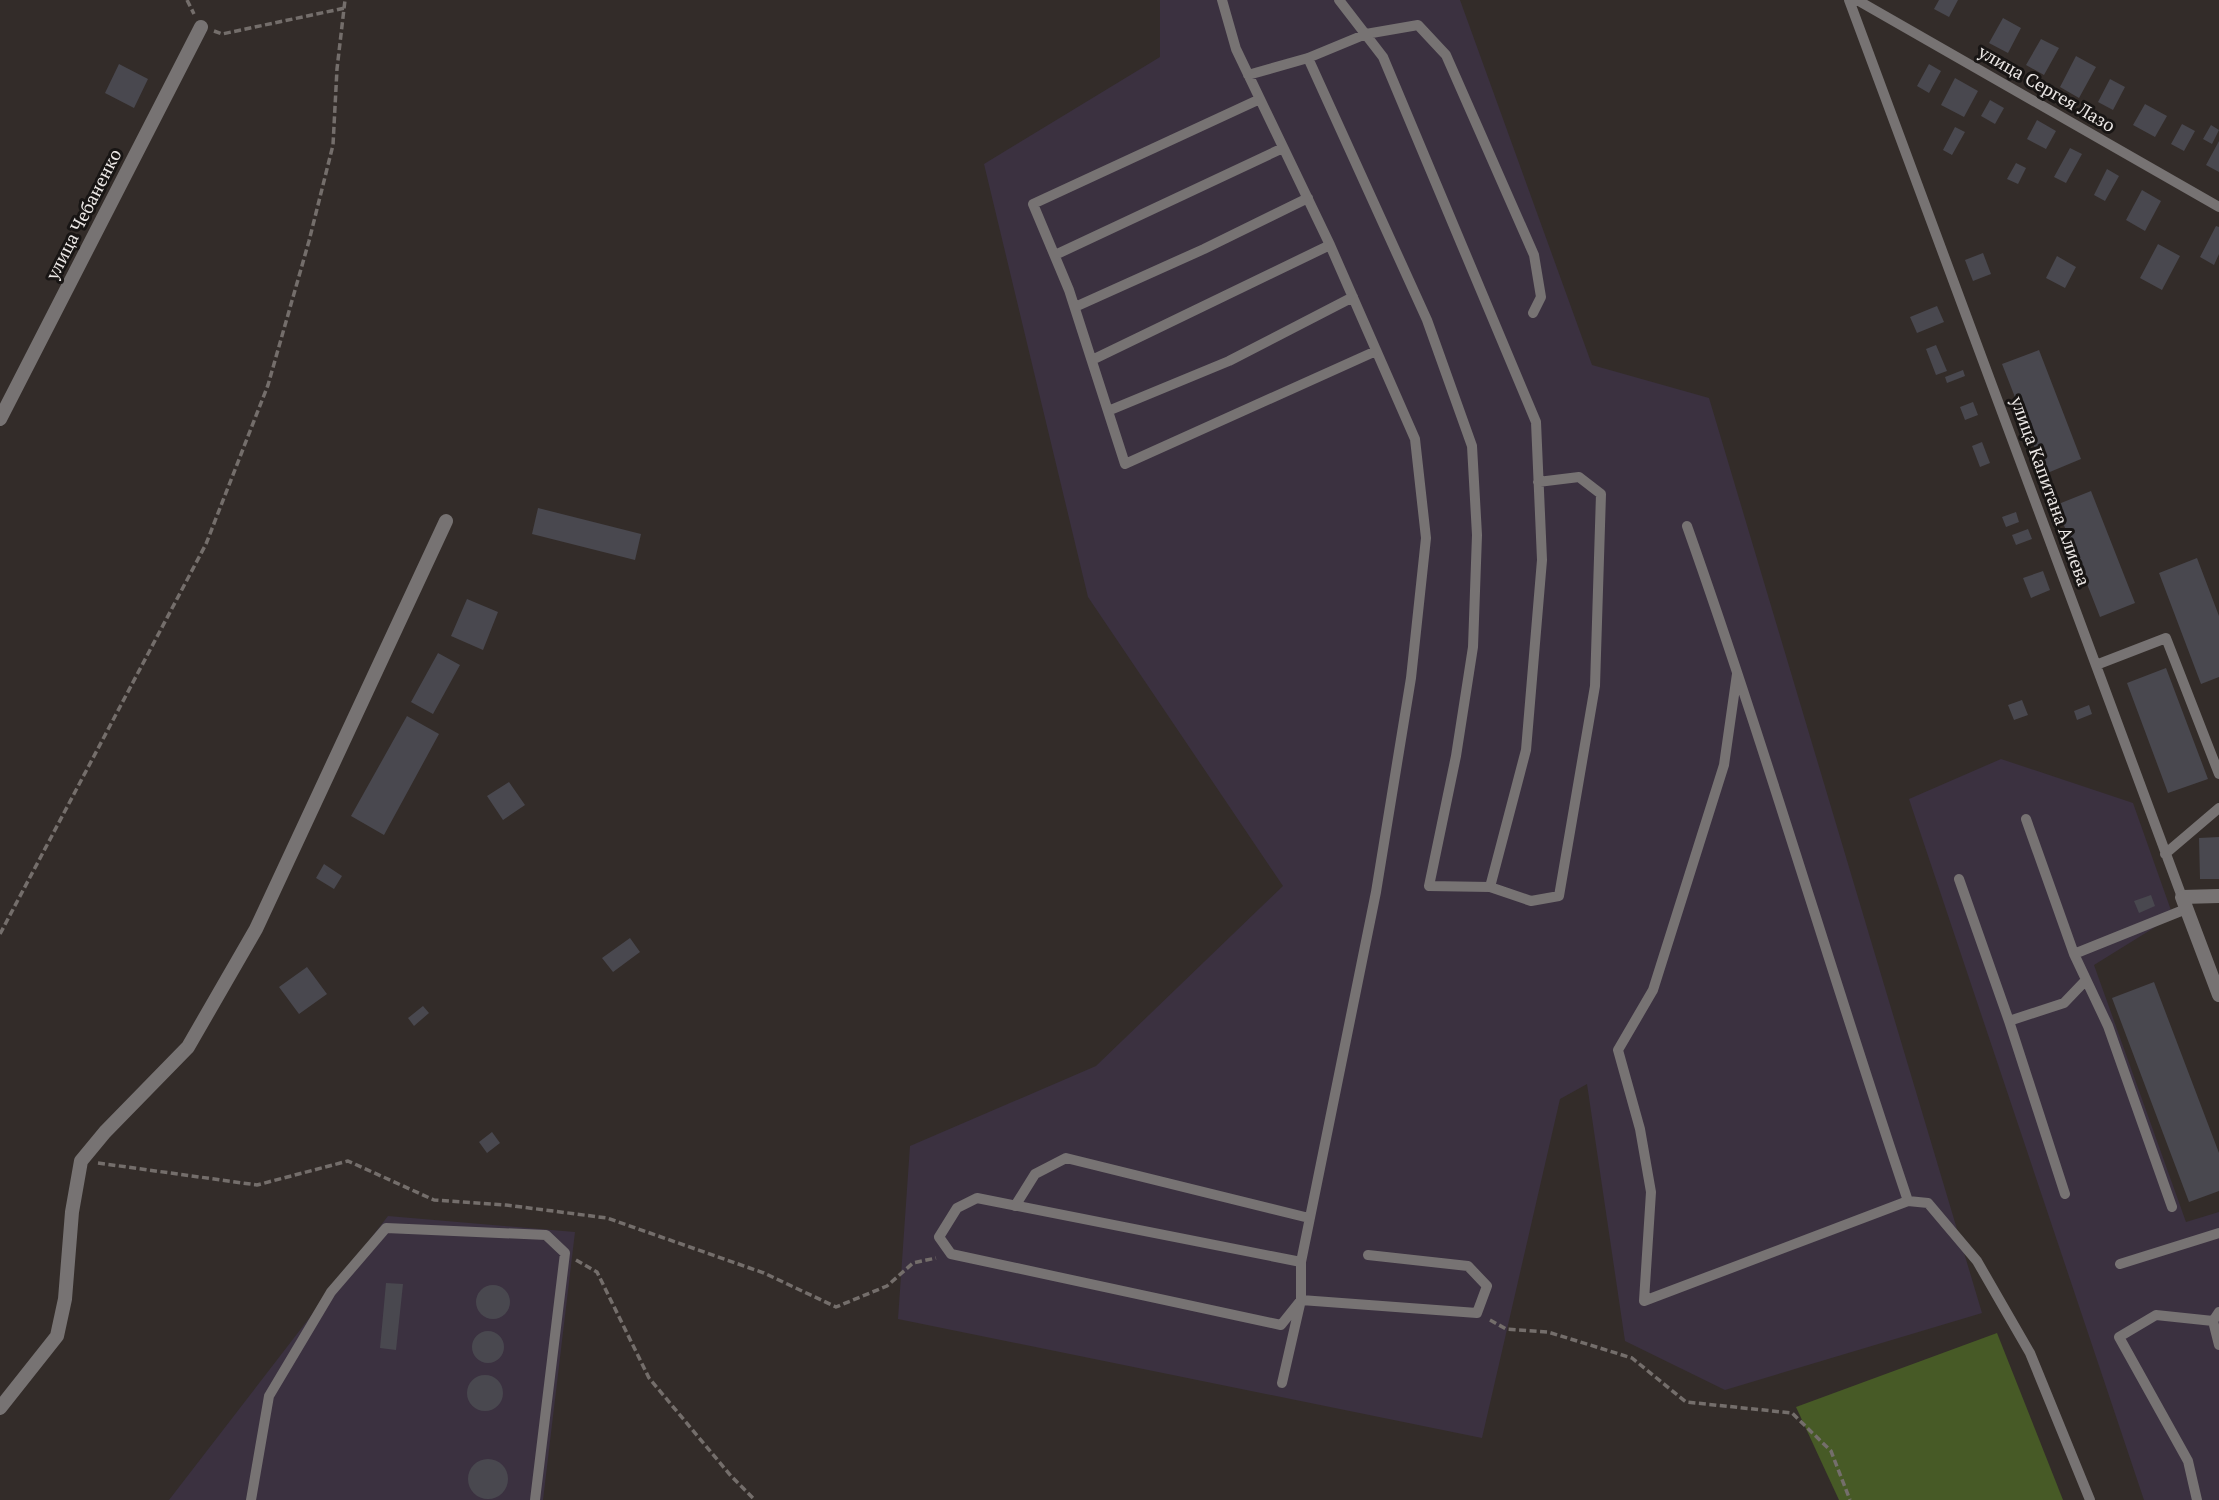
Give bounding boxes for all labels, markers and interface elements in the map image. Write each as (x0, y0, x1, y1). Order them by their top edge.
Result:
street label: улица Сергея Лазо (1973, 39, 2120, 137)
street label: улица Чебаненко (39, 144, 126, 284)
street label: улица Капитана Алиева (2005, 392, 2096, 589)

